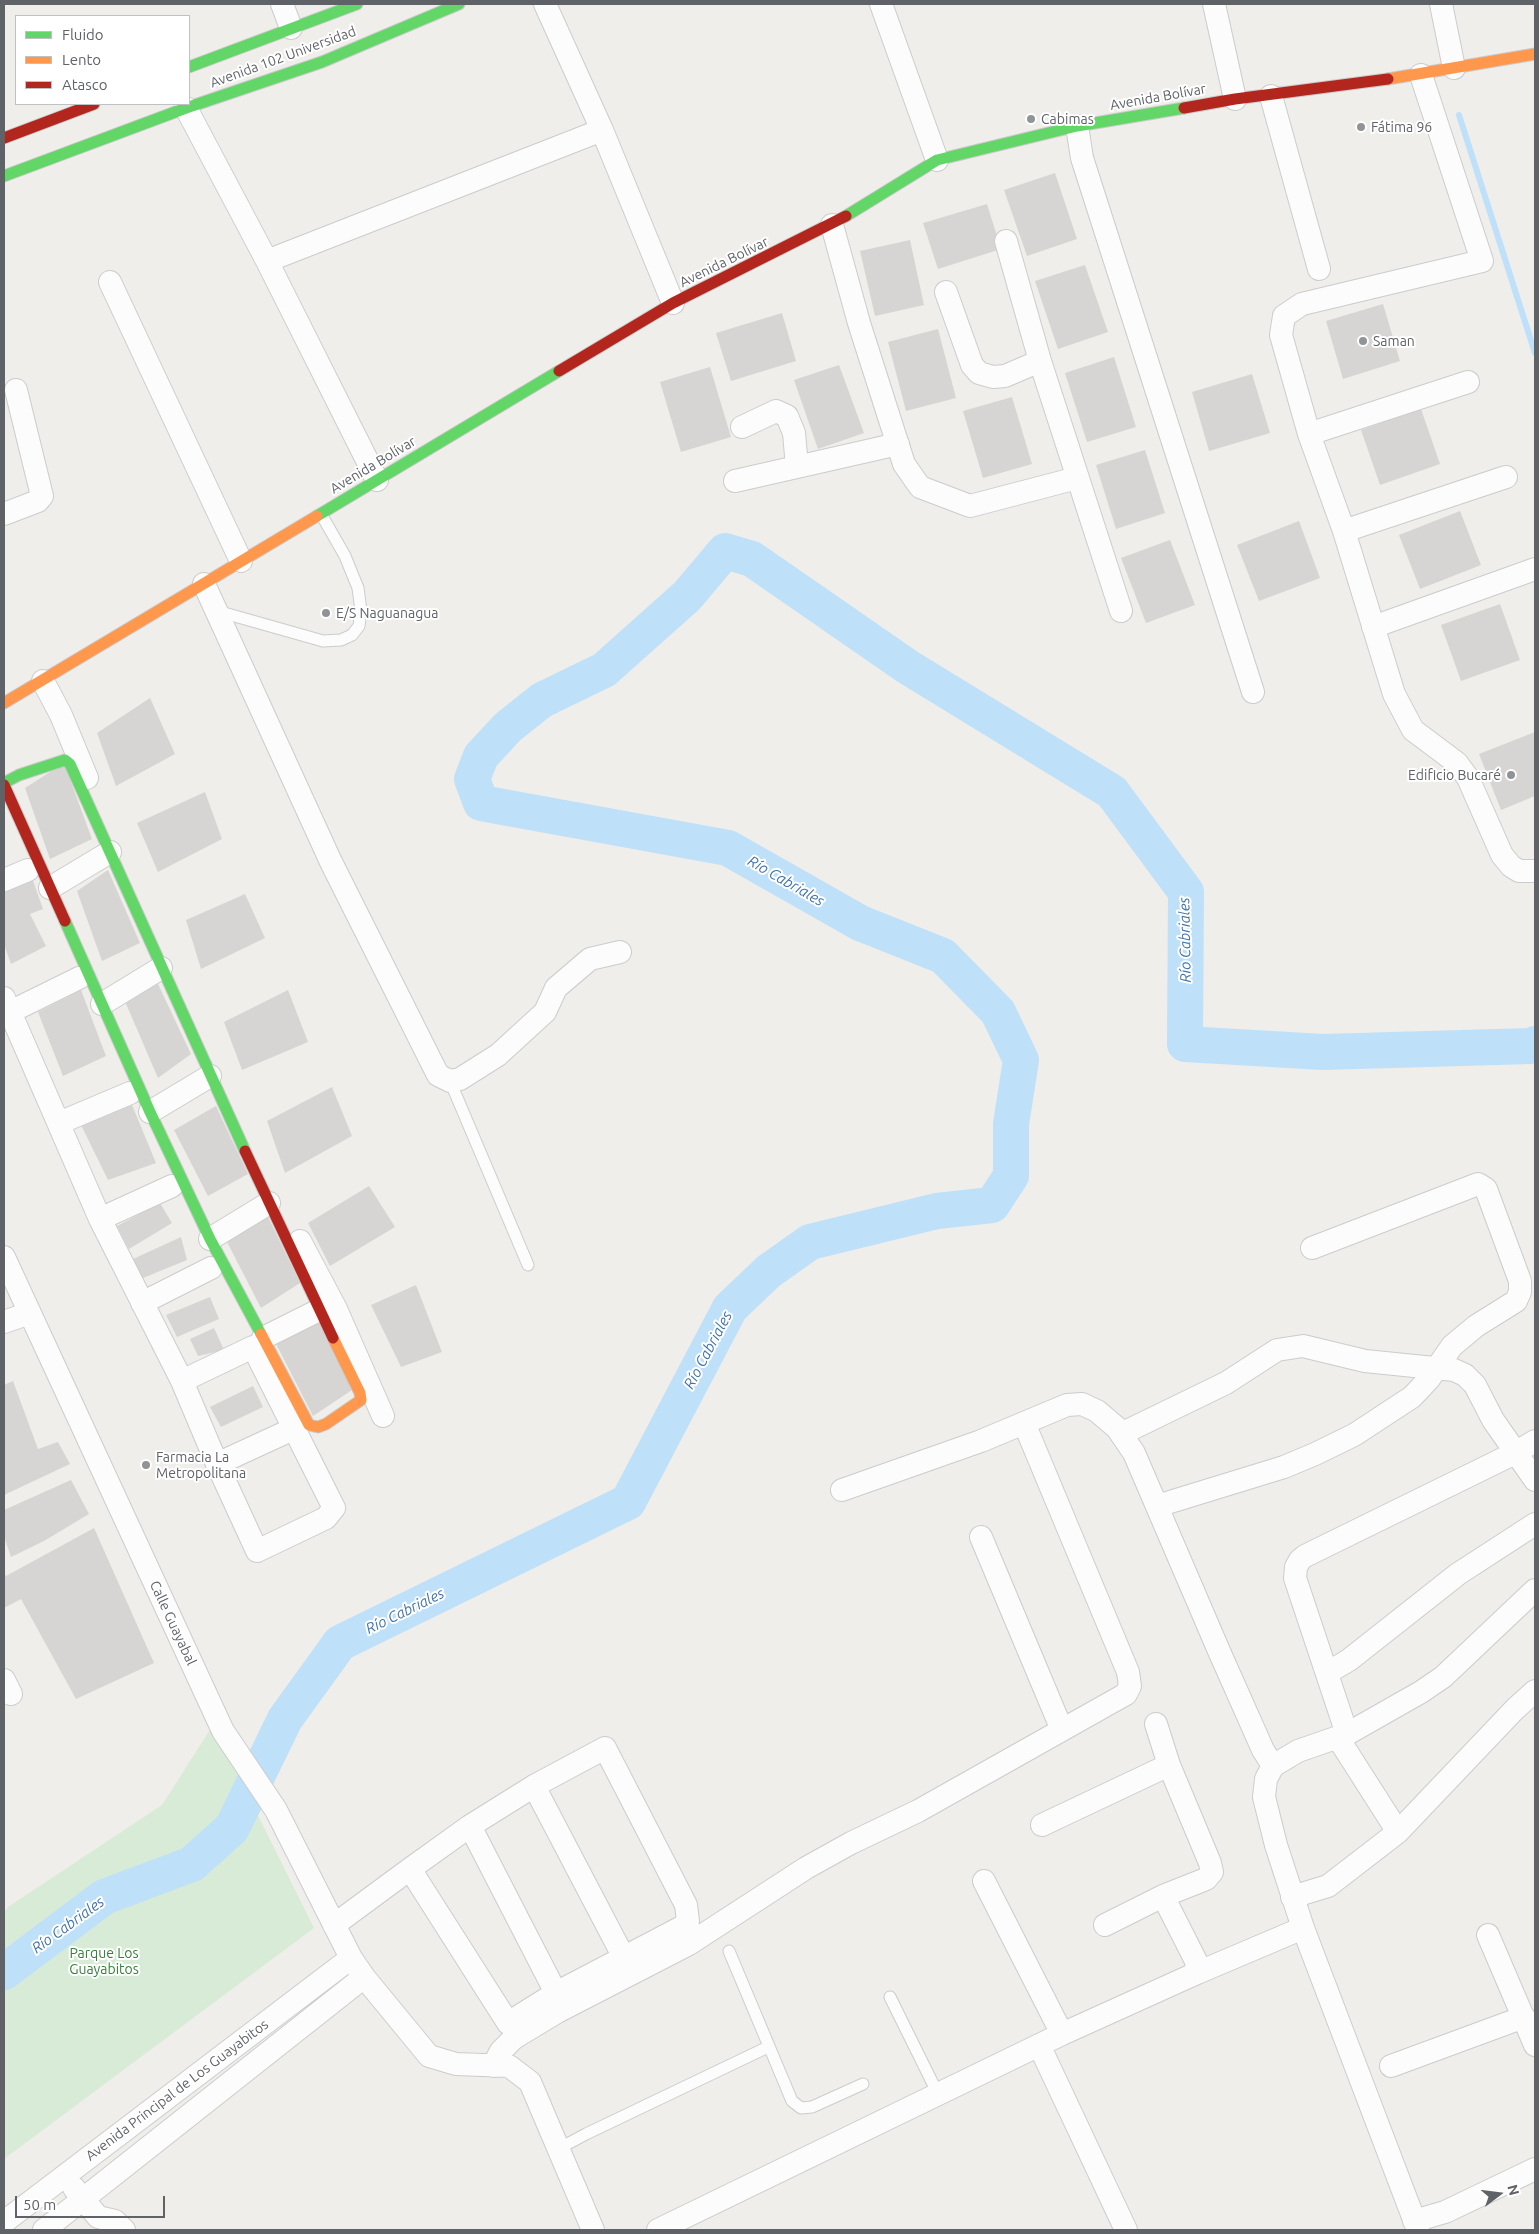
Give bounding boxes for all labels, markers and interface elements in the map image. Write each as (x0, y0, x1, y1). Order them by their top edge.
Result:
legend (15, 15, 190, 105)
street label: Avenida 102 Universidad (208, 23, 358, 91)
text: Fluido (62, 26, 104, 43)
text: Lento (62, 51, 101, 68)
text: Atasco (62, 76, 108, 93)
street label: Avenida Bolívar (1109, 80, 1207, 114)
place label: Cabimas (1041, 111, 1094, 127)
marker: Cabimas (1025, 113, 1037, 125)
place label: Fátima 96 (1371, 119, 1432, 135)
marker: Fátima 96 (1355, 121, 1367, 133)
street label: Avenida Bolívar (677, 233, 771, 291)
place label: Saman (1373, 333, 1415, 349)
marker: Saman (1357, 335, 1369, 347)
street label: Avenida Bolívar (327, 433, 419, 497)
place label: E/S Naguanagua (336, 605, 438, 621)
marker: E/S Naguanagua (320, 607, 332, 619)
place label: Edificio Bucaré (1408, 767, 1501, 783)
marker: Edificio Bucaré (1505, 769, 1517, 781)
water label: Río Cabriales (745, 852, 827, 910)
water label: Río Cabriales (1175, 897, 1195, 983)
water label: Río Cabriales (680, 1308, 736, 1392)
place label: Farmacia La Metropolitana (156, 1449, 246, 1481)
marker: Farmacia La Metropolitana (140, 1459, 152, 1471)
street label: Calle Guayabal (146, 1578, 200, 1668)
water label: Río Cabriales (363, 1584, 447, 1638)
water label: Río Cabriales (28, 1893, 108, 1957)
park label: Parque Los Guayabitos (69, 1945, 139, 1978)
street label: Avenida Principal de Los Guayabitos (82, 2016, 272, 2164)
north arrow (1474, 2169, 1524, 2219)
text: N (1504, 2183, 1523, 2197)
scale bar (18, 2186, 168, 2218)
text: 50 m (23, 2196, 56, 2213)

